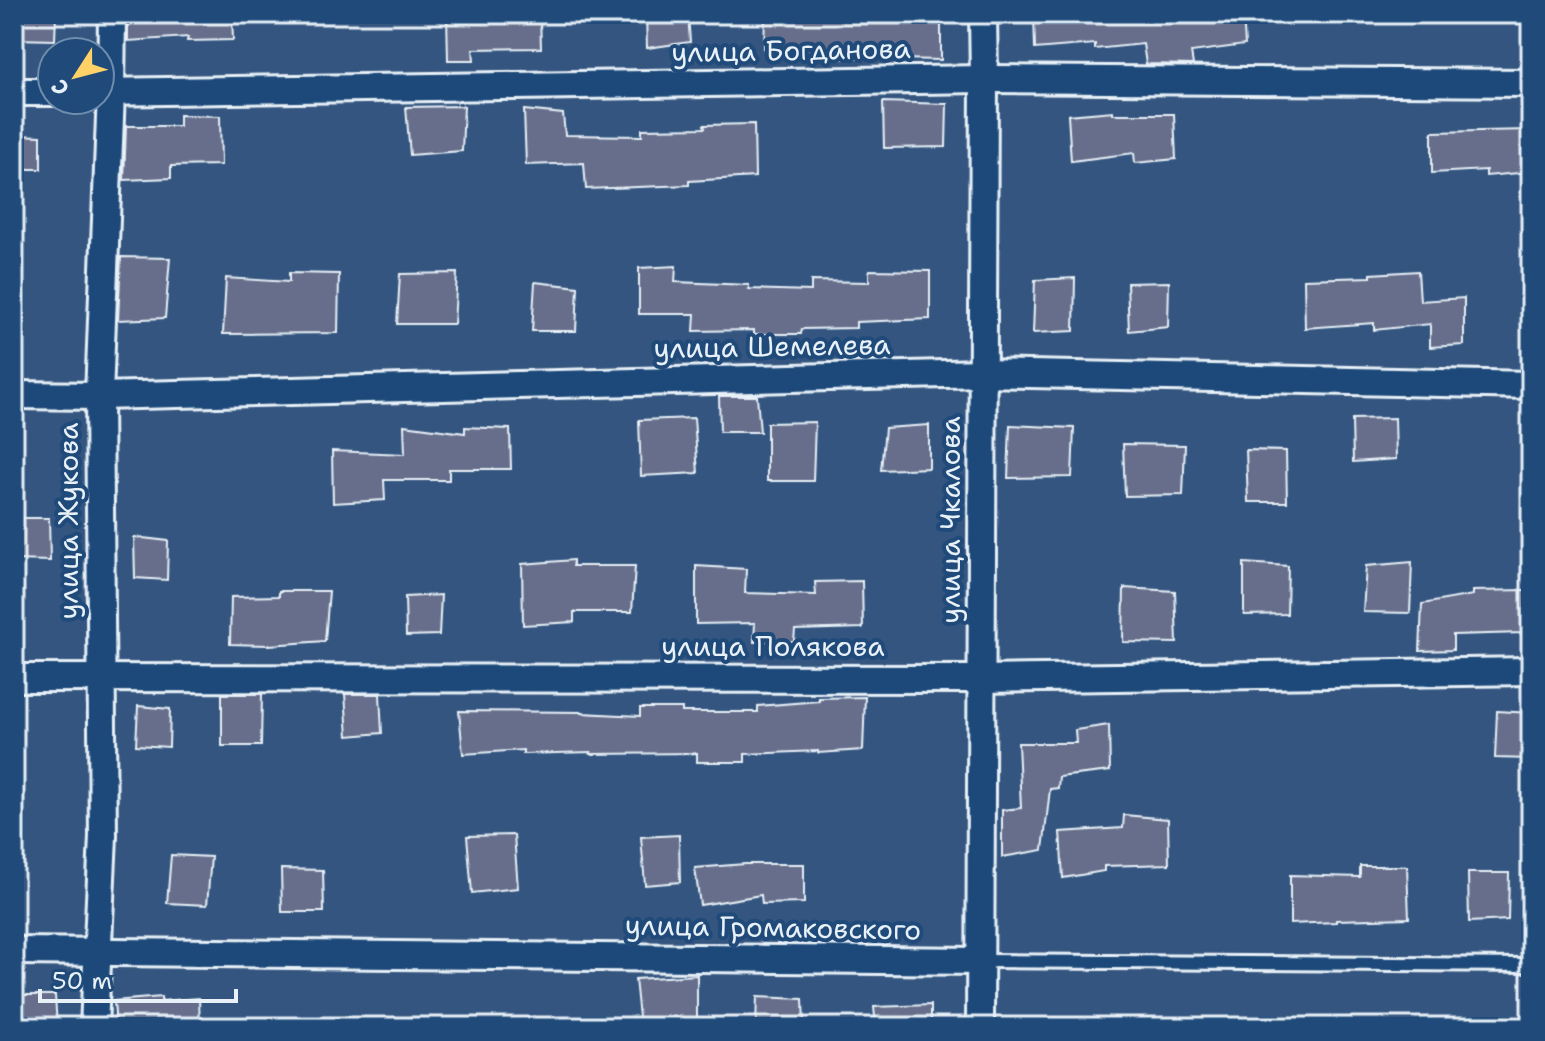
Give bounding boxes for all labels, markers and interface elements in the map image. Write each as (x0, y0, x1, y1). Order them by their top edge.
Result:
street label: улица Богданова (671, 29, 911, 71)
north arrow (36, 36, 116, 116)
text: С (45, 73, 76, 101)
street label: улица Шемелева (653, 325, 891, 367)
street label: улица Чкалова (931, 416, 969, 624)
street label: улица Жукова (49, 422, 87, 620)
street label: улица Полякова (661, 627, 885, 665)
street label: улица Громаковского (625, 905, 921, 949)
scale bar (40, 953, 236, 1003)
text: 50 m (52, 965, 112, 997)

